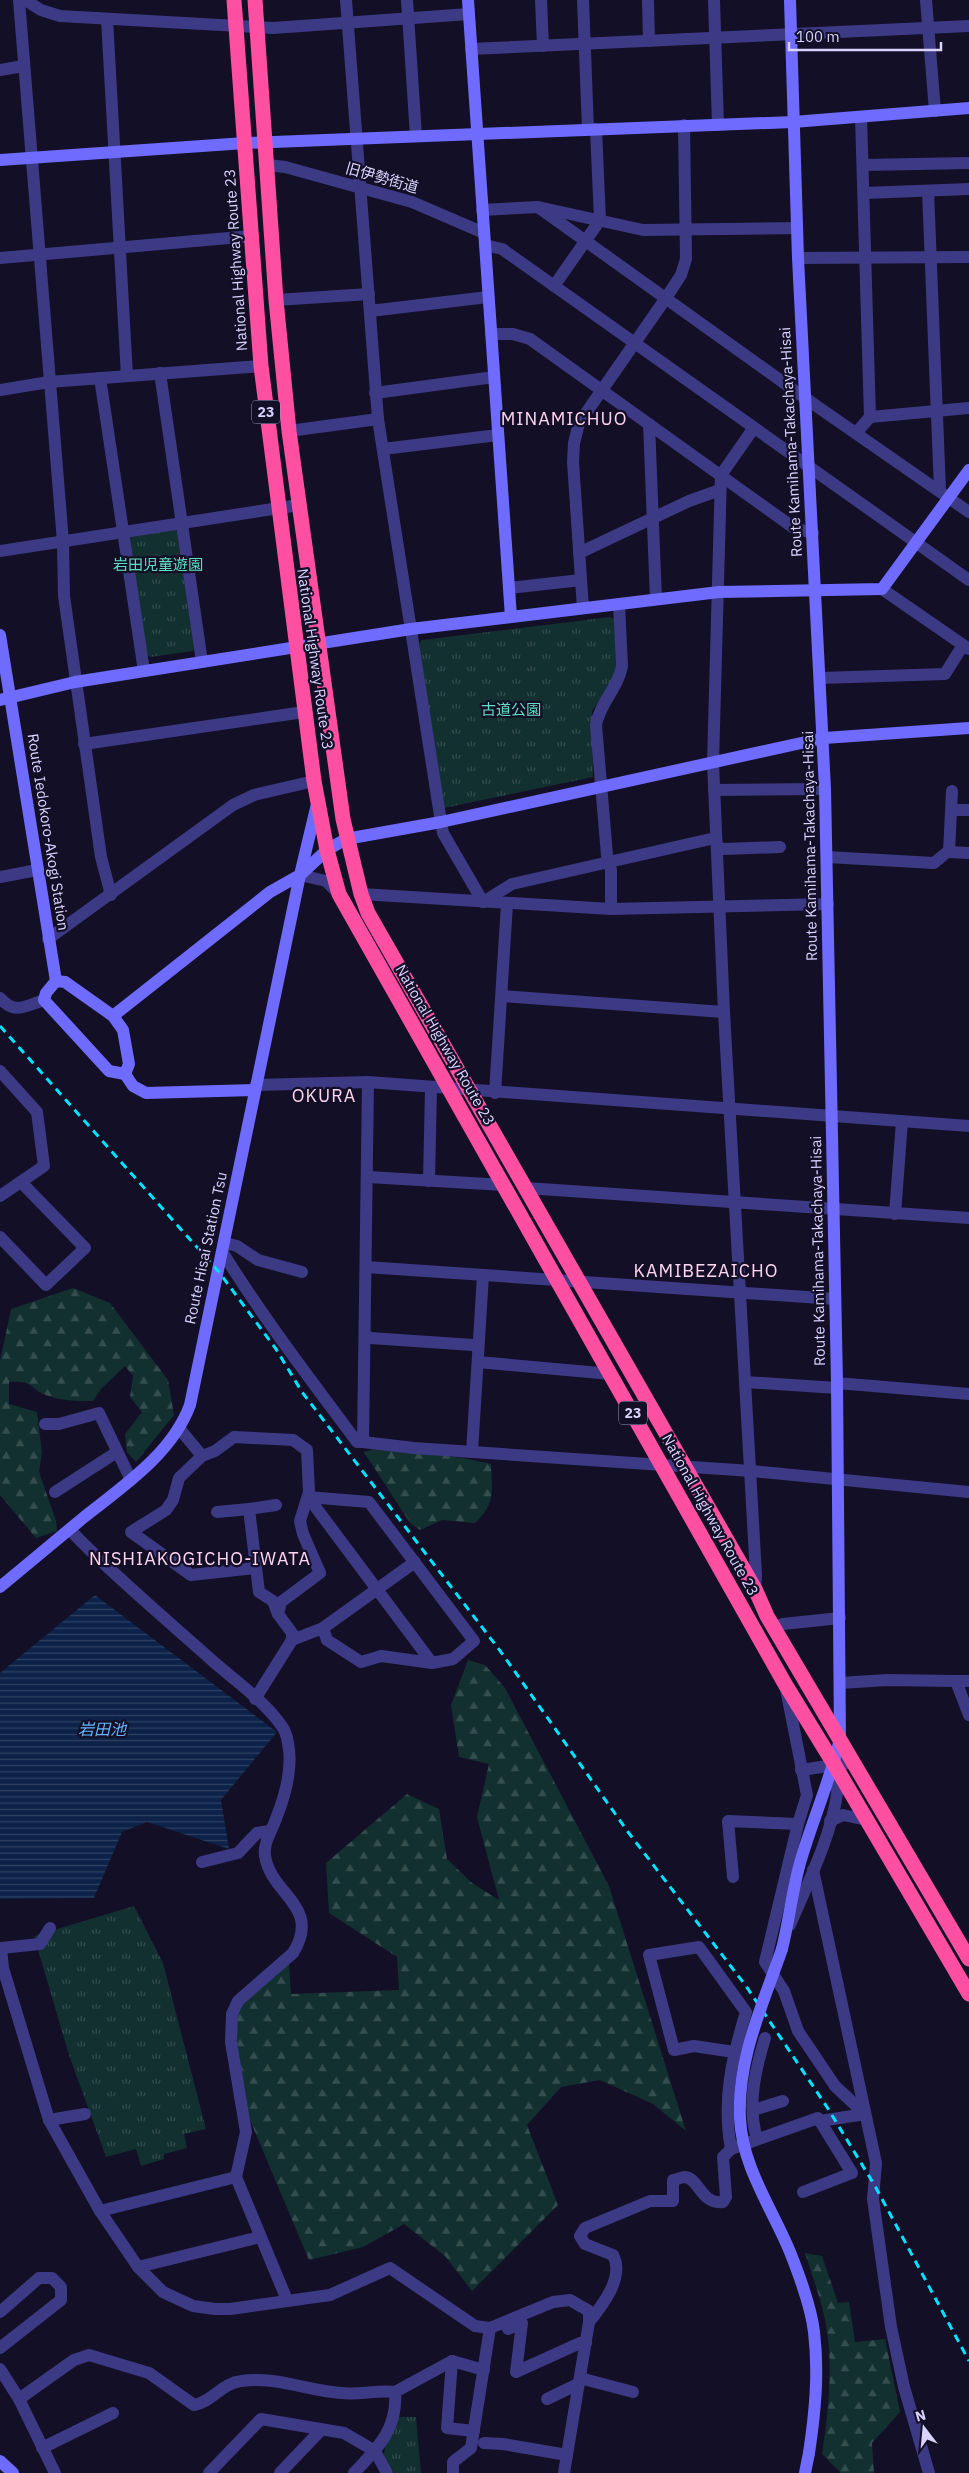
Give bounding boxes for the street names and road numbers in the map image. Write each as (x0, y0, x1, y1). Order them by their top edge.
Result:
street label: 旧伊勢街道 (343, 158, 421, 197)
street label: National Highway Route 23 (220, 168, 251, 352)
street label: Route Kamihama-Takachaya-Hisai (775, 327, 806, 557)
road number: 23 (252, 401, 280, 424)
street label: National Highway Route 23 (293, 567, 338, 751)
street label: Route Kamihama-Takachaya-Hisai (798, 731, 821, 961)
street label: Route Iedokoro-Akogi Station (24, 732, 73, 932)
street label: National Highway Route 23 (392, 961, 499, 1129)
street label: Route Kamihama-Takachaya-Hisai (806, 1136, 829, 1366)
street label: Route Hisai Station Tsu (180, 1170, 231, 1326)
road number: 23 (619, 1402, 647, 1425)
street label: National Highway Route 23 (658, 1430, 763, 1599)

